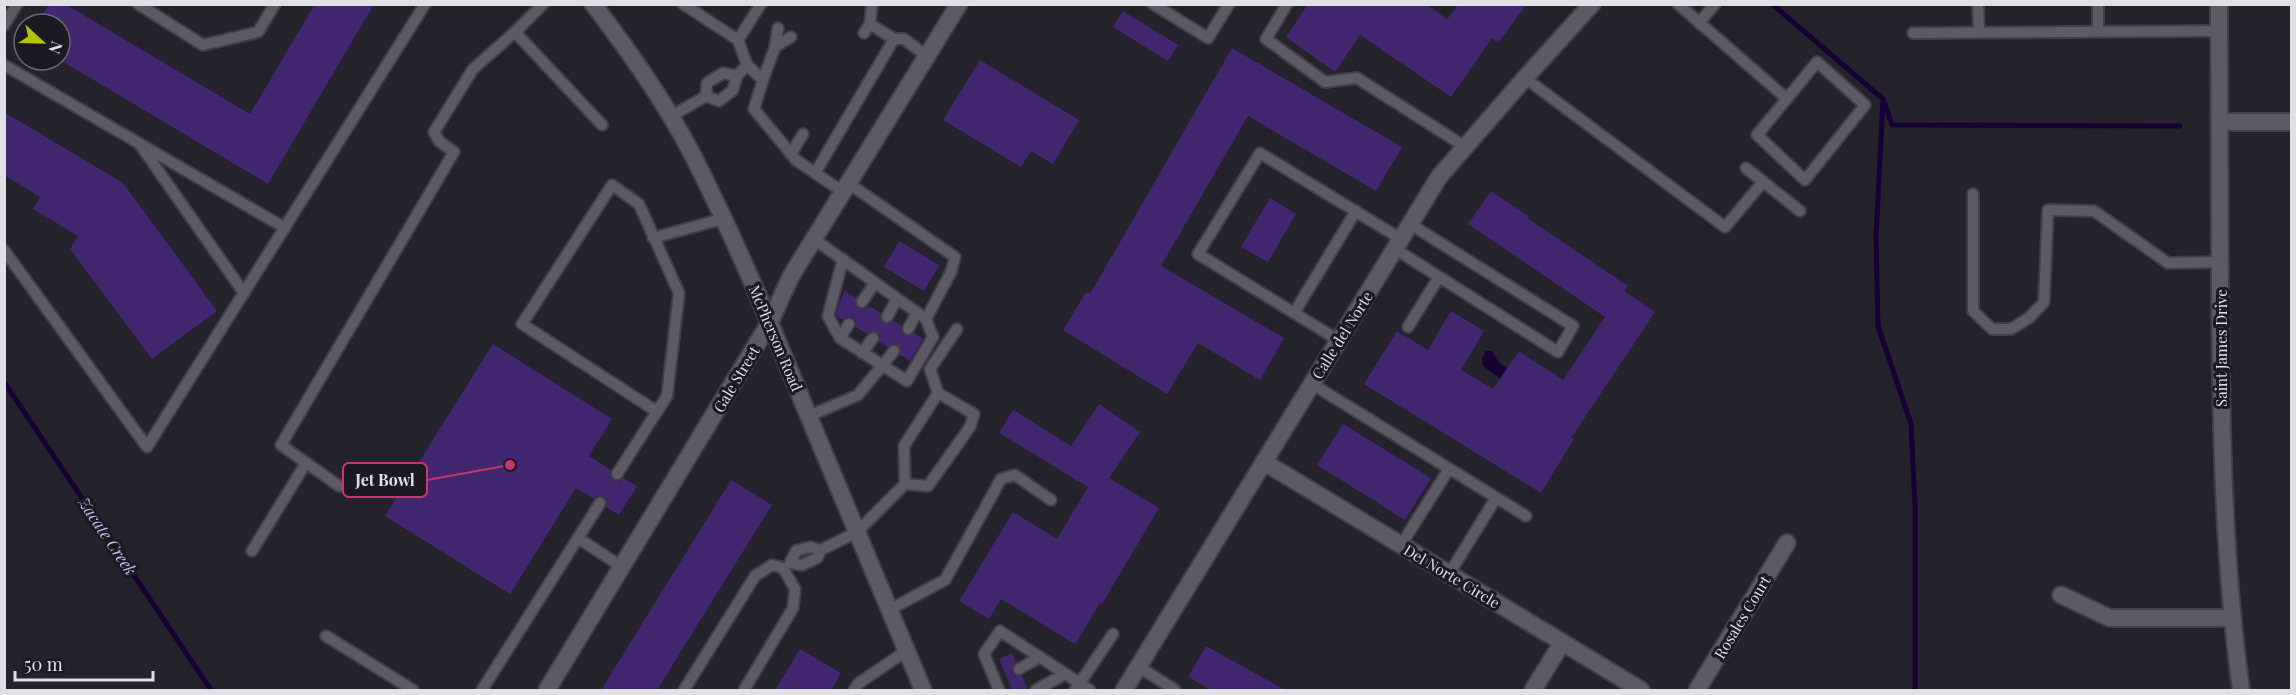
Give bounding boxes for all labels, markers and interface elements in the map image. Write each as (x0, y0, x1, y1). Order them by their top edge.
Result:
north arrow (12, 12, 72, 72)
text: N (44, 39, 68, 58)
street label: McPherson Road (745, 282, 807, 394)
street label: Calle del Norte (1307, 287, 1377, 383)
street label: Saint James Drive (2211, 289, 2231, 407)
street label: Gale Street (708, 342, 764, 416)
callout: Jet Bowl (343, 463, 427, 497)
text: Jet Bowl (354, 469, 415, 490)
water label: Zacate Creek (74, 492, 142, 579)
street label: Del Norte Circle (1400, 540, 1504, 612)
street label: Rosales Court (1709, 571, 1775, 662)
scale bar (15, 644, 153, 682)
text: 50 m (24, 652, 63, 676)

